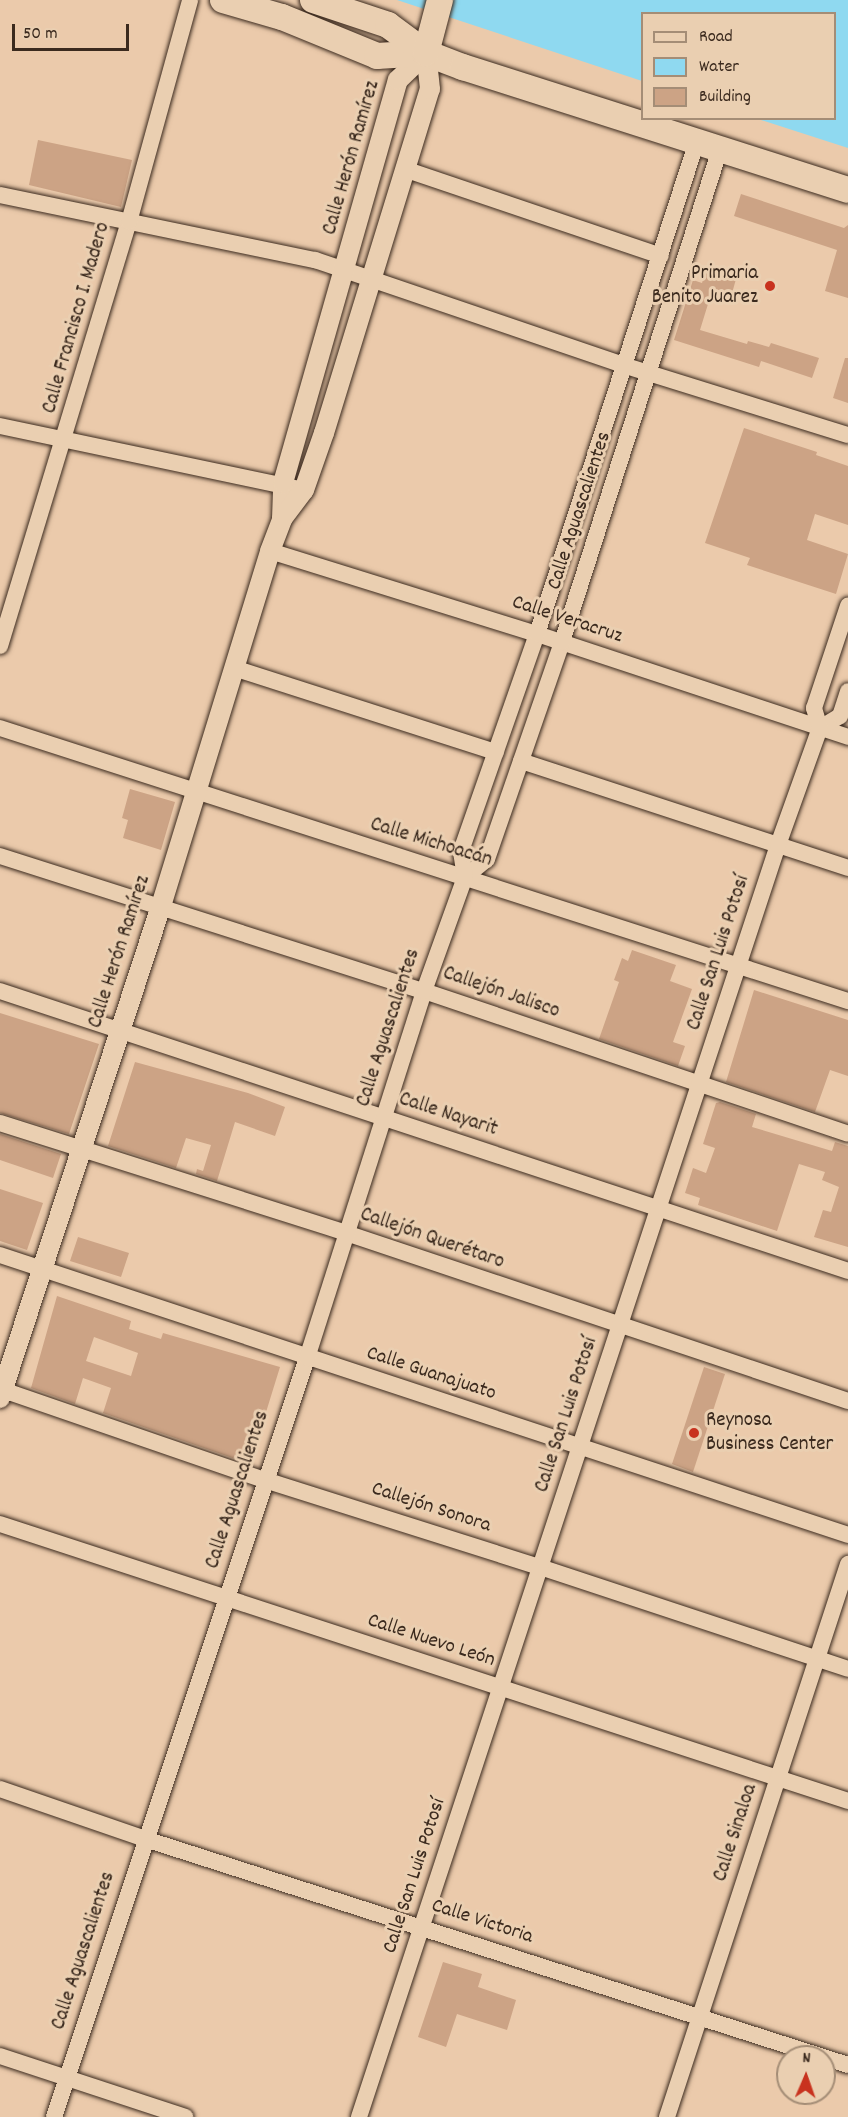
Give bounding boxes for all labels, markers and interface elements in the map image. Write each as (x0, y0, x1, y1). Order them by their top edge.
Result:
scale bar (15, 12, 132, 50)
legend (641, 12, 836, 120)
text: 50 m (23, 22, 58, 47)
text: Road (699, 25, 733, 50)
text: Water (699, 55, 739, 80)
street label: Calle Herón Ramírez (318, 78, 386, 238)
text: Building (699, 85, 751, 110)
street label: Calle Francisco I. Madero (38, 219, 116, 417)
place label: Primaria Benito Juarez (652, 261, 758, 311)
marker: Primaria Benito Juarez (763, 279, 777, 293)
street label: Calle Aguascalientes (543, 429, 617, 593)
street label: Calle Veracruz (509, 590, 625, 650)
street label: Calle Michoacán (367, 812, 495, 874)
street label: Calle Herón Ramírez (83, 872, 157, 1032)
street label: Calle San Luis Potosí (682, 872, 756, 1034)
street label: Calle Aguascalientes (352, 946, 426, 1110)
street label: Callejón Jalisco (439, 961, 563, 1025)
street label: Calle Nayarit (395, 1087, 501, 1143)
street label: Callejón Querétaro (357, 1203, 507, 1275)
street label: Calle San Luis Potosí (530, 1334, 604, 1496)
street label: Calle Guanajuato (363, 1341, 499, 1407)
street label: Calle Aguascalientes (201, 1408, 275, 1572)
place label: Reynosa Business Center (706, 1408, 833, 1458)
marker: Reynosa Business Center (687, 1426, 701, 1440)
street label: Callejón Sonora (368, 1477, 494, 1539)
street label: Calle Nuevo León (364, 1609, 498, 1673)
street label: Calle Sinaloa (708, 1781, 764, 1885)
street label: Calle San Luis Potosí (378, 1795, 452, 1957)
street label: Calle Aguascalientes (47, 1869, 121, 2033)
street label: Calle Victoria (428, 1894, 536, 1950)
north arrow (776, 2045, 836, 2105)
text: N (802, 2047, 811, 2070)

